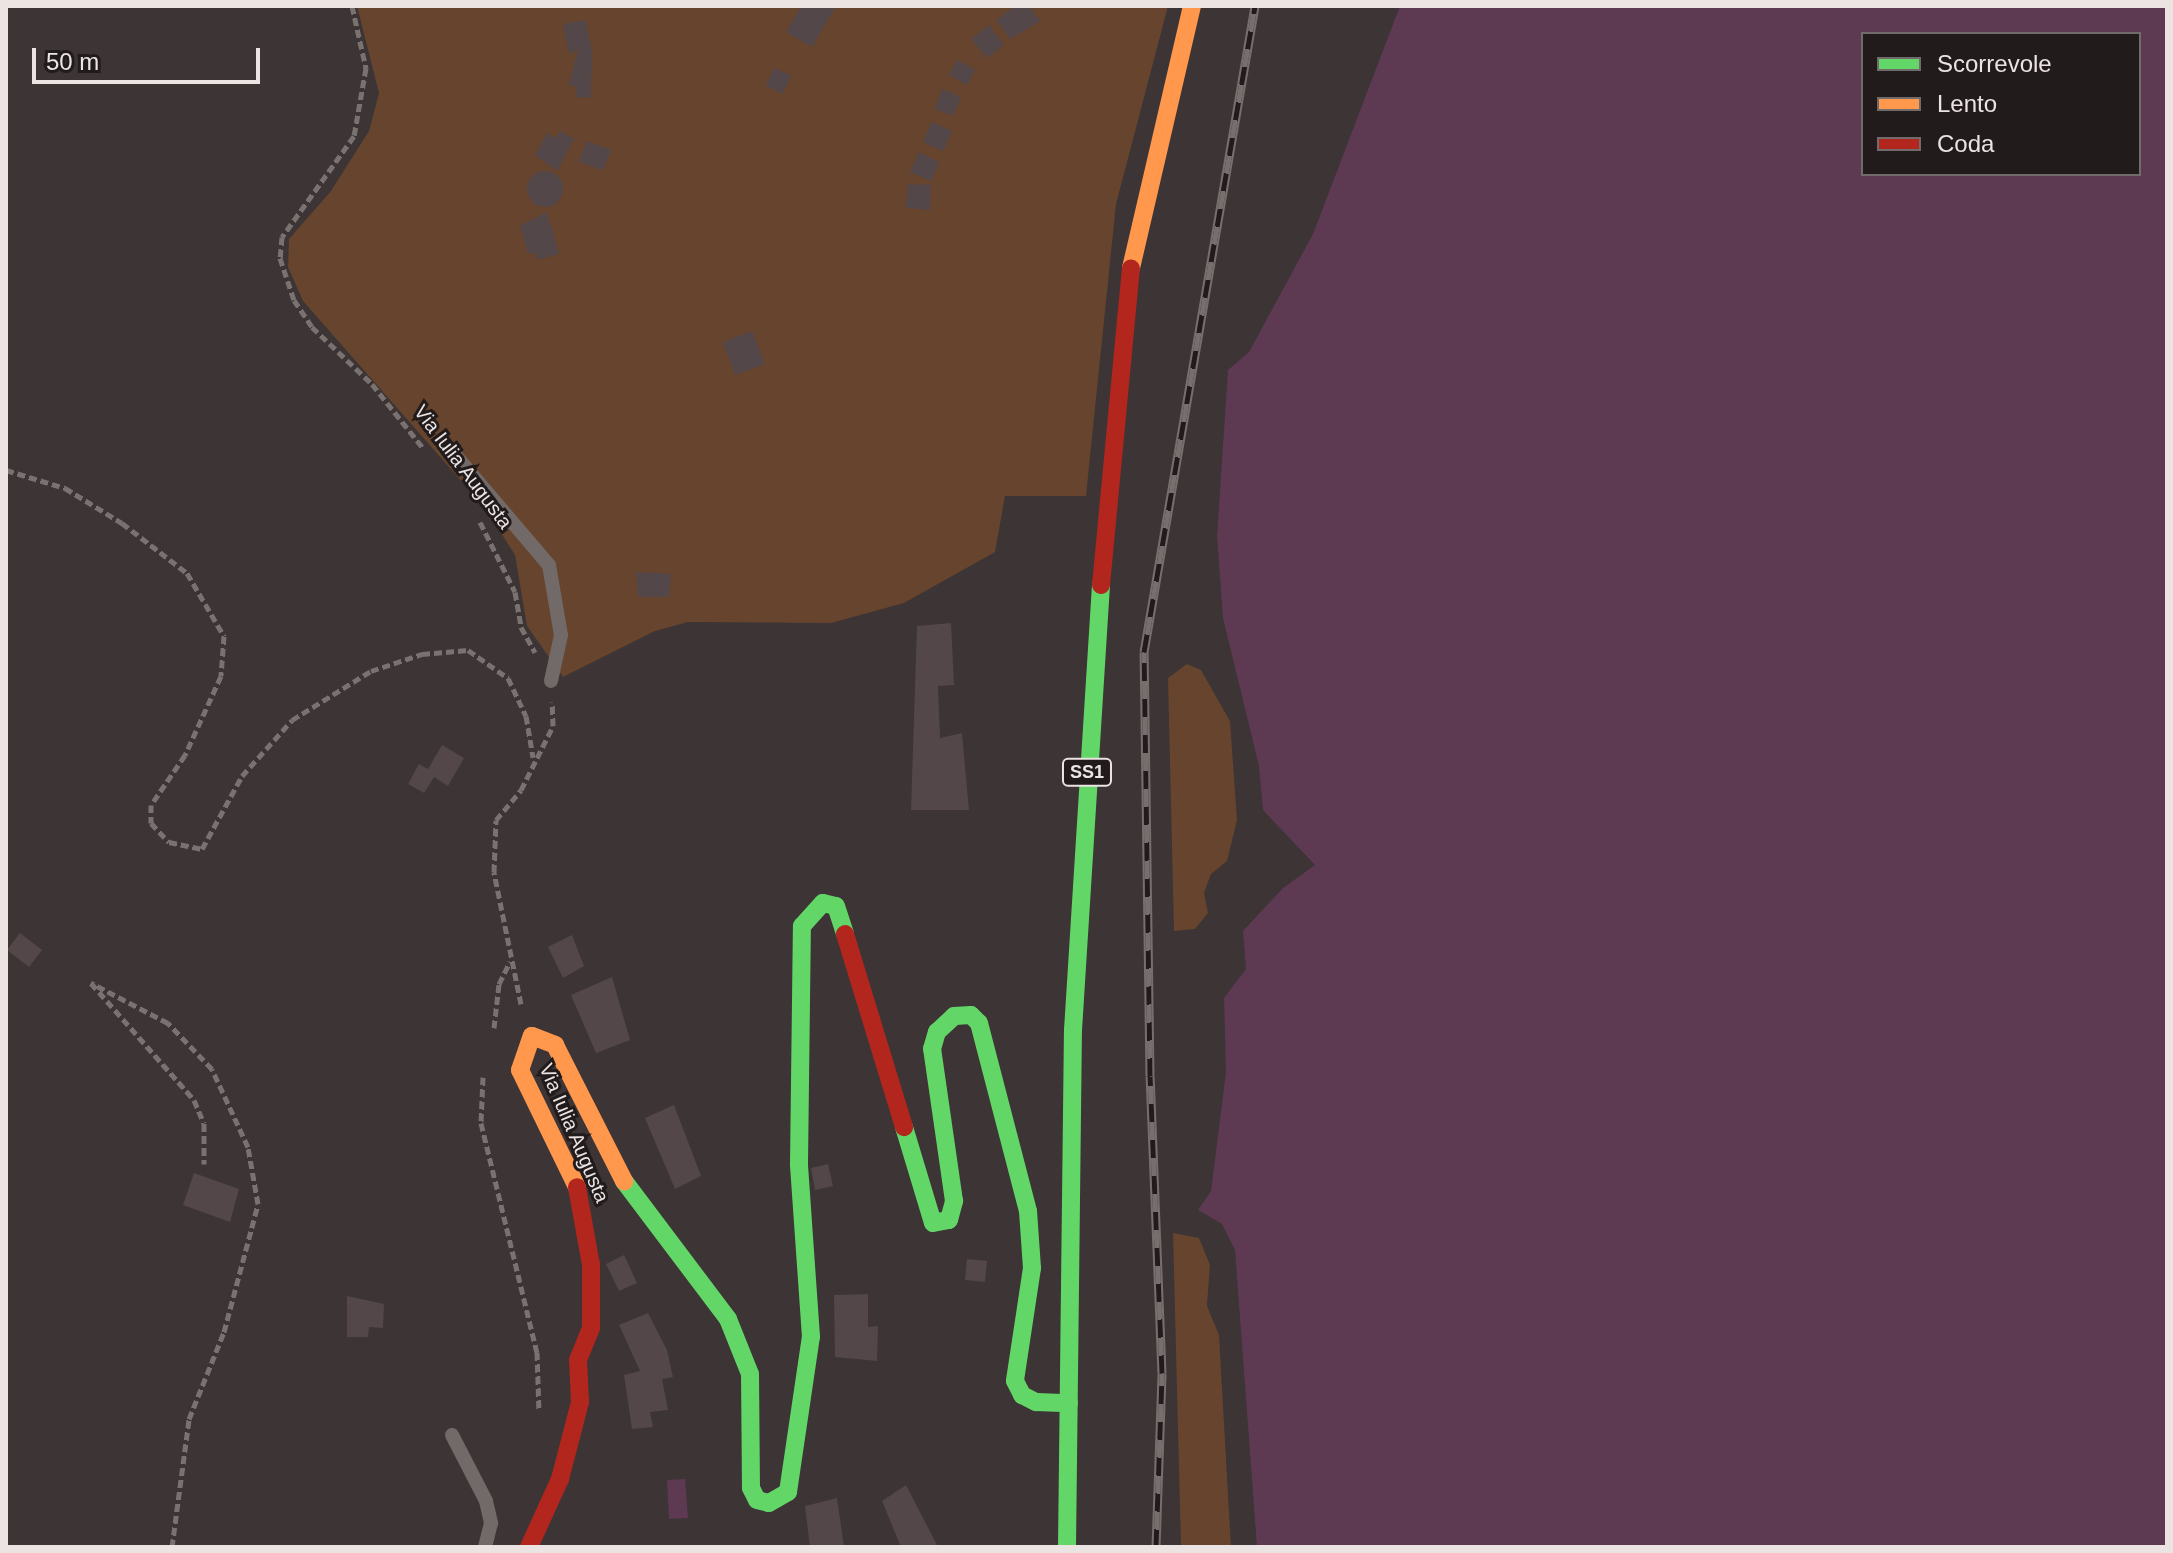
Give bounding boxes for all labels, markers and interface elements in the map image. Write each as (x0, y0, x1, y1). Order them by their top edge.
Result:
scale bar (36, 32, 264, 82)
legend (1861, 32, 2141, 176)
text: 50 m (46, 48, 99, 75)
text: Scorrevole (1937, 50, 2052, 77)
text: Lento (1937, 90, 1997, 117)
text: Coda (1937, 130, 1994, 157)
street label: Via Iulia Augusta (408, 400, 518, 534)
road number: SS1 (1061, 758, 1113, 786)
street label: Via Iulia Augusta (534, 1059, 614, 1207)

